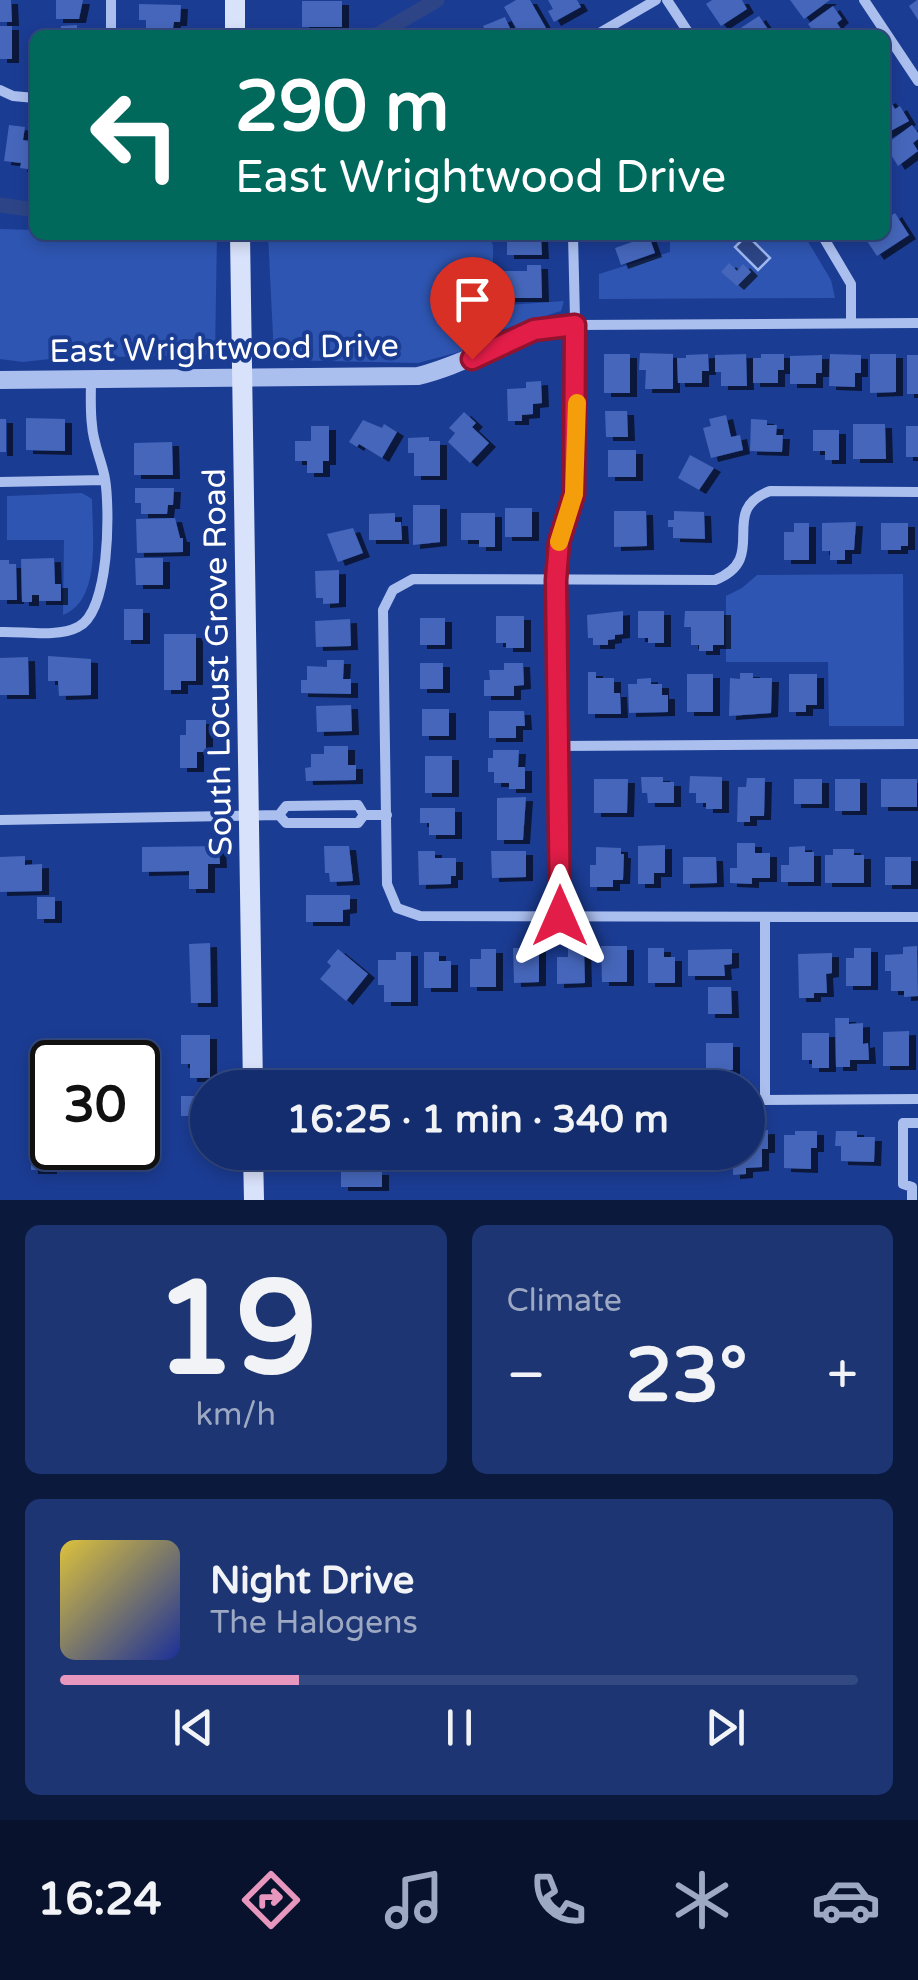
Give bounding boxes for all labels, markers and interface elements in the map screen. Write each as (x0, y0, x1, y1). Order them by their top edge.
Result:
text: 290 m (235, 66, 449, 150)
icon: left (70, 70, 200, 200)
text: East Wrightwood Drive (235, 151, 726, 205)
pin (430, 257, 515, 360)
icon: arrive (445, 272, 500, 327)
street label: East Wrightwood Drive (49, 327, 399, 371)
street label: South Locust Grove Road (196, 468, 240, 856)
position arrow (508, 864, 612, 968)
speed limit sign: 30 (30, 1040, 160, 1170)
text: 16:25 · 1 min · 340 m (286, 1097, 669, 1143)
text: 19 (154, 1253, 317, 1409)
text: Climate (507, 1282, 622, 1320)
text: 23° (625, 1331, 748, 1421)
text: − (507, 1343, 546, 1409)
text: + (827, 1343, 858, 1409)
text: km/h (196, 1396, 276, 1434)
text: Night Drive (210, 1558, 414, 1604)
text: The Halogens (210, 1604, 418, 1642)
icon: previous (166, 1700, 221, 1755)
icon: pause (432, 1700, 487, 1755)
icon: next (698, 1700, 753, 1755)
icon: directions (236, 1865, 306, 1935)
icon: music (379, 1865, 449, 1935)
icon: phone (523, 1865, 593, 1935)
icon: climate (667, 1865, 737, 1935)
icon: car (811, 1865, 881, 1935)
text: 16:24 (37, 1873, 162, 1927)

